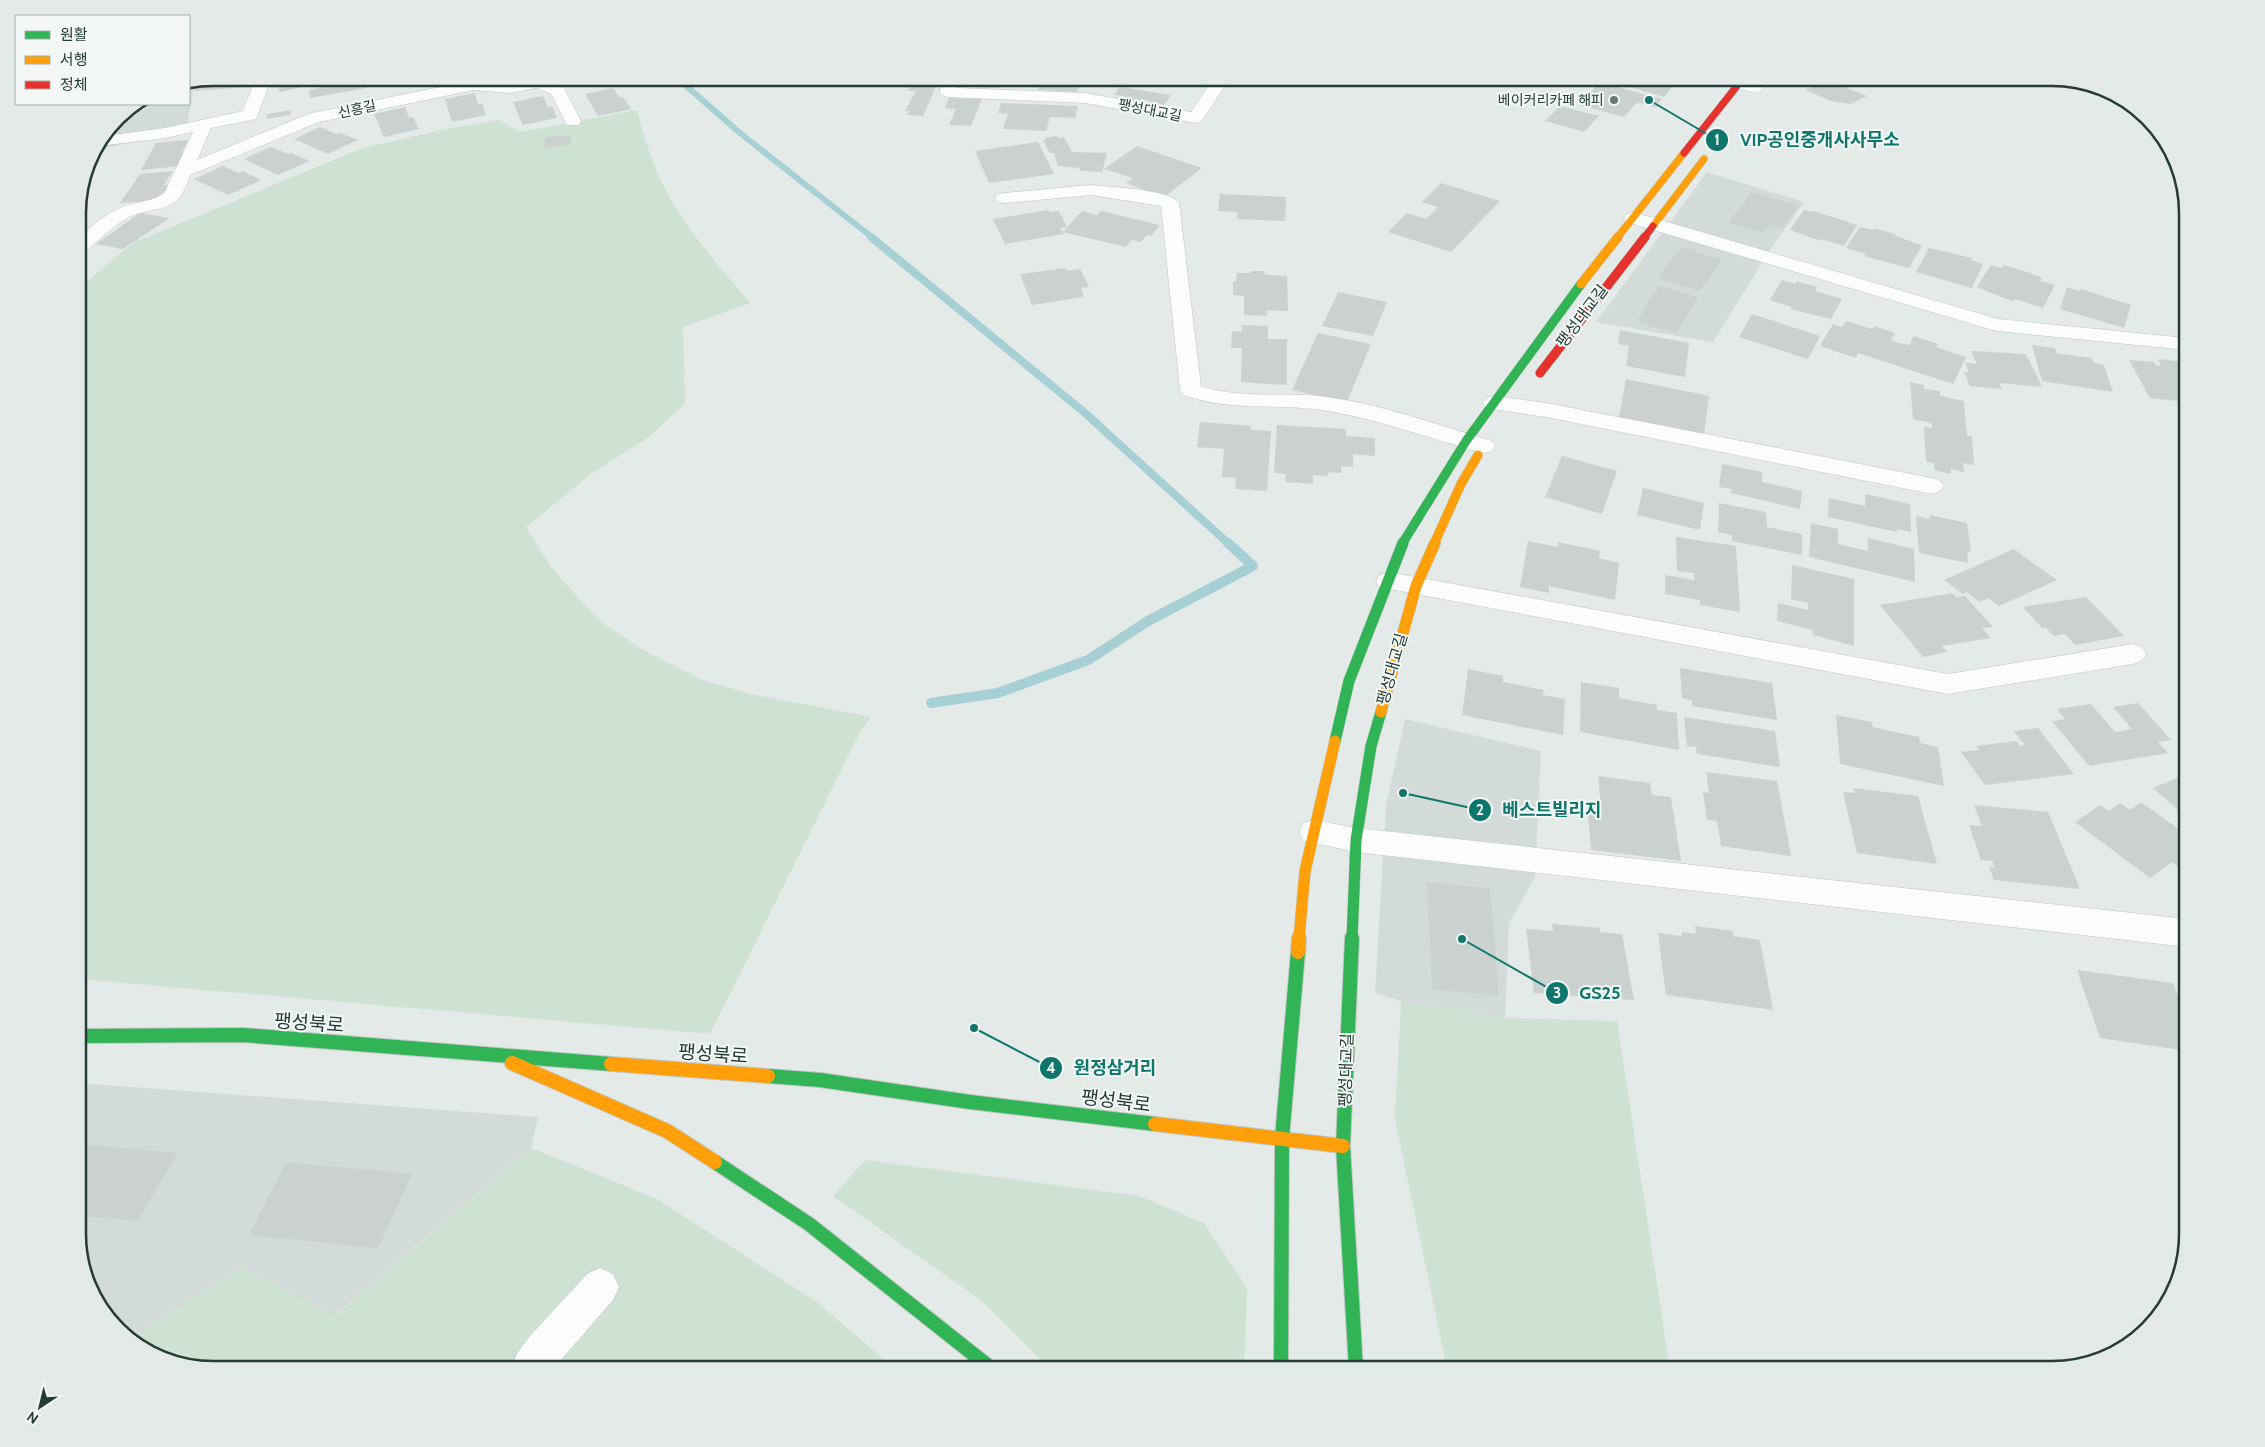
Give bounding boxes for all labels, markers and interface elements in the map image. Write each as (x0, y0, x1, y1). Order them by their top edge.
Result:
legend (15, 15, 190, 105)
text: 원활 (60, 26, 88, 44)
text: 서행 (60, 51, 88, 69)
text: 정체 (60, 76, 88, 94)
place label: 베이커리카페 해피 (1498, 91, 1604, 109)
marker: 베이커리카페 해피 (1608, 94, 1620, 106)
street label: 팽성대교길 (1117, 95, 1183, 125)
street label: 신흥길 (336, 96, 378, 122)
callout: VIP공인중개사사무소 (1705, 123, 1909, 156)
text: VIP공인중개사사무소 (1740, 129, 1900, 151)
text: 1 (1714, 131, 1720, 149)
street label: 팽성대교길 (1552, 281, 1612, 351)
street label: 팽성대교길 (1373, 631, 1411, 707)
callout: 베스트빌리지 (1468, 793, 1612, 826)
text: 베스트빌리지 (1502, 799, 1602, 821)
text: 2 (1476, 801, 1484, 819)
callout: GS25 (1544, 976, 1631, 1009)
text: GS25 (1579, 982, 1621, 1004)
text: 3 (1553, 984, 1561, 1002)
street label: 팽성북로 (273, 1009, 345, 1037)
street label: 팽성대교길 (1335, 1033, 1357, 1107)
street label: 팽성북로 (677, 1040, 749, 1068)
callout: 원정삼거리 (1038, 1051, 1166, 1084)
text: 원정삼거리 (1074, 1057, 1156, 1079)
text: 4 (1046, 1059, 1056, 1077)
street label: 팽성북로 (1080, 1085, 1152, 1117)
north arrow (15, 1382, 65, 1432)
text: N (23, 1407, 42, 1428)

